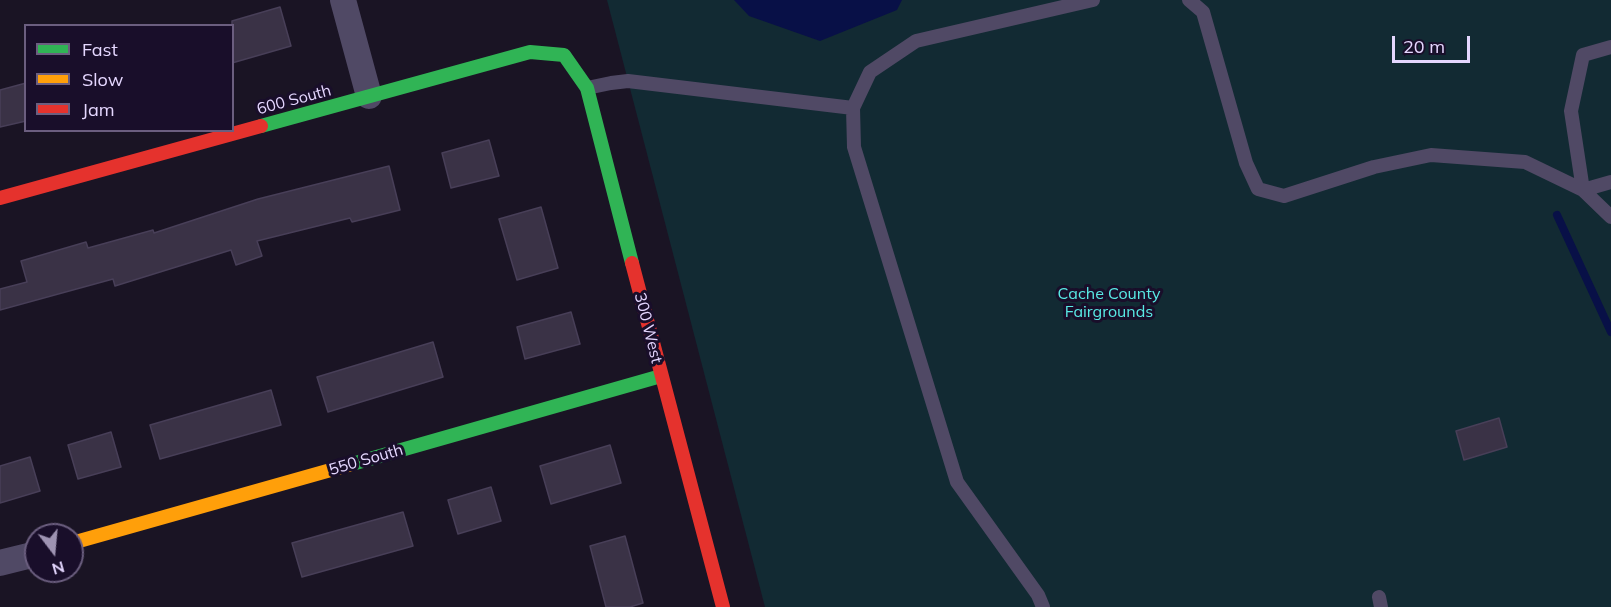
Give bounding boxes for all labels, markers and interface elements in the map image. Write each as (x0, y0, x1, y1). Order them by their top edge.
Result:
legend (24, 24, 234, 132)
scale bar (1395, 24, 1473, 62)
text: 20 m (1403, 35, 1445, 58)
text: Fast (82, 38, 118, 61)
text: Slow (82, 68, 123, 91)
street label: 600 South (255, 81, 333, 119)
text: Jam (82, 98, 115, 121)
park label: Cache County Fairgrounds (1058, 284, 1160, 322)
street label: 300 West (630, 291, 666, 365)
street label: 550 South (327, 440, 405, 480)
north arrow (24, 523, 84, 583)
text: N (50, 557, 67, 580)

